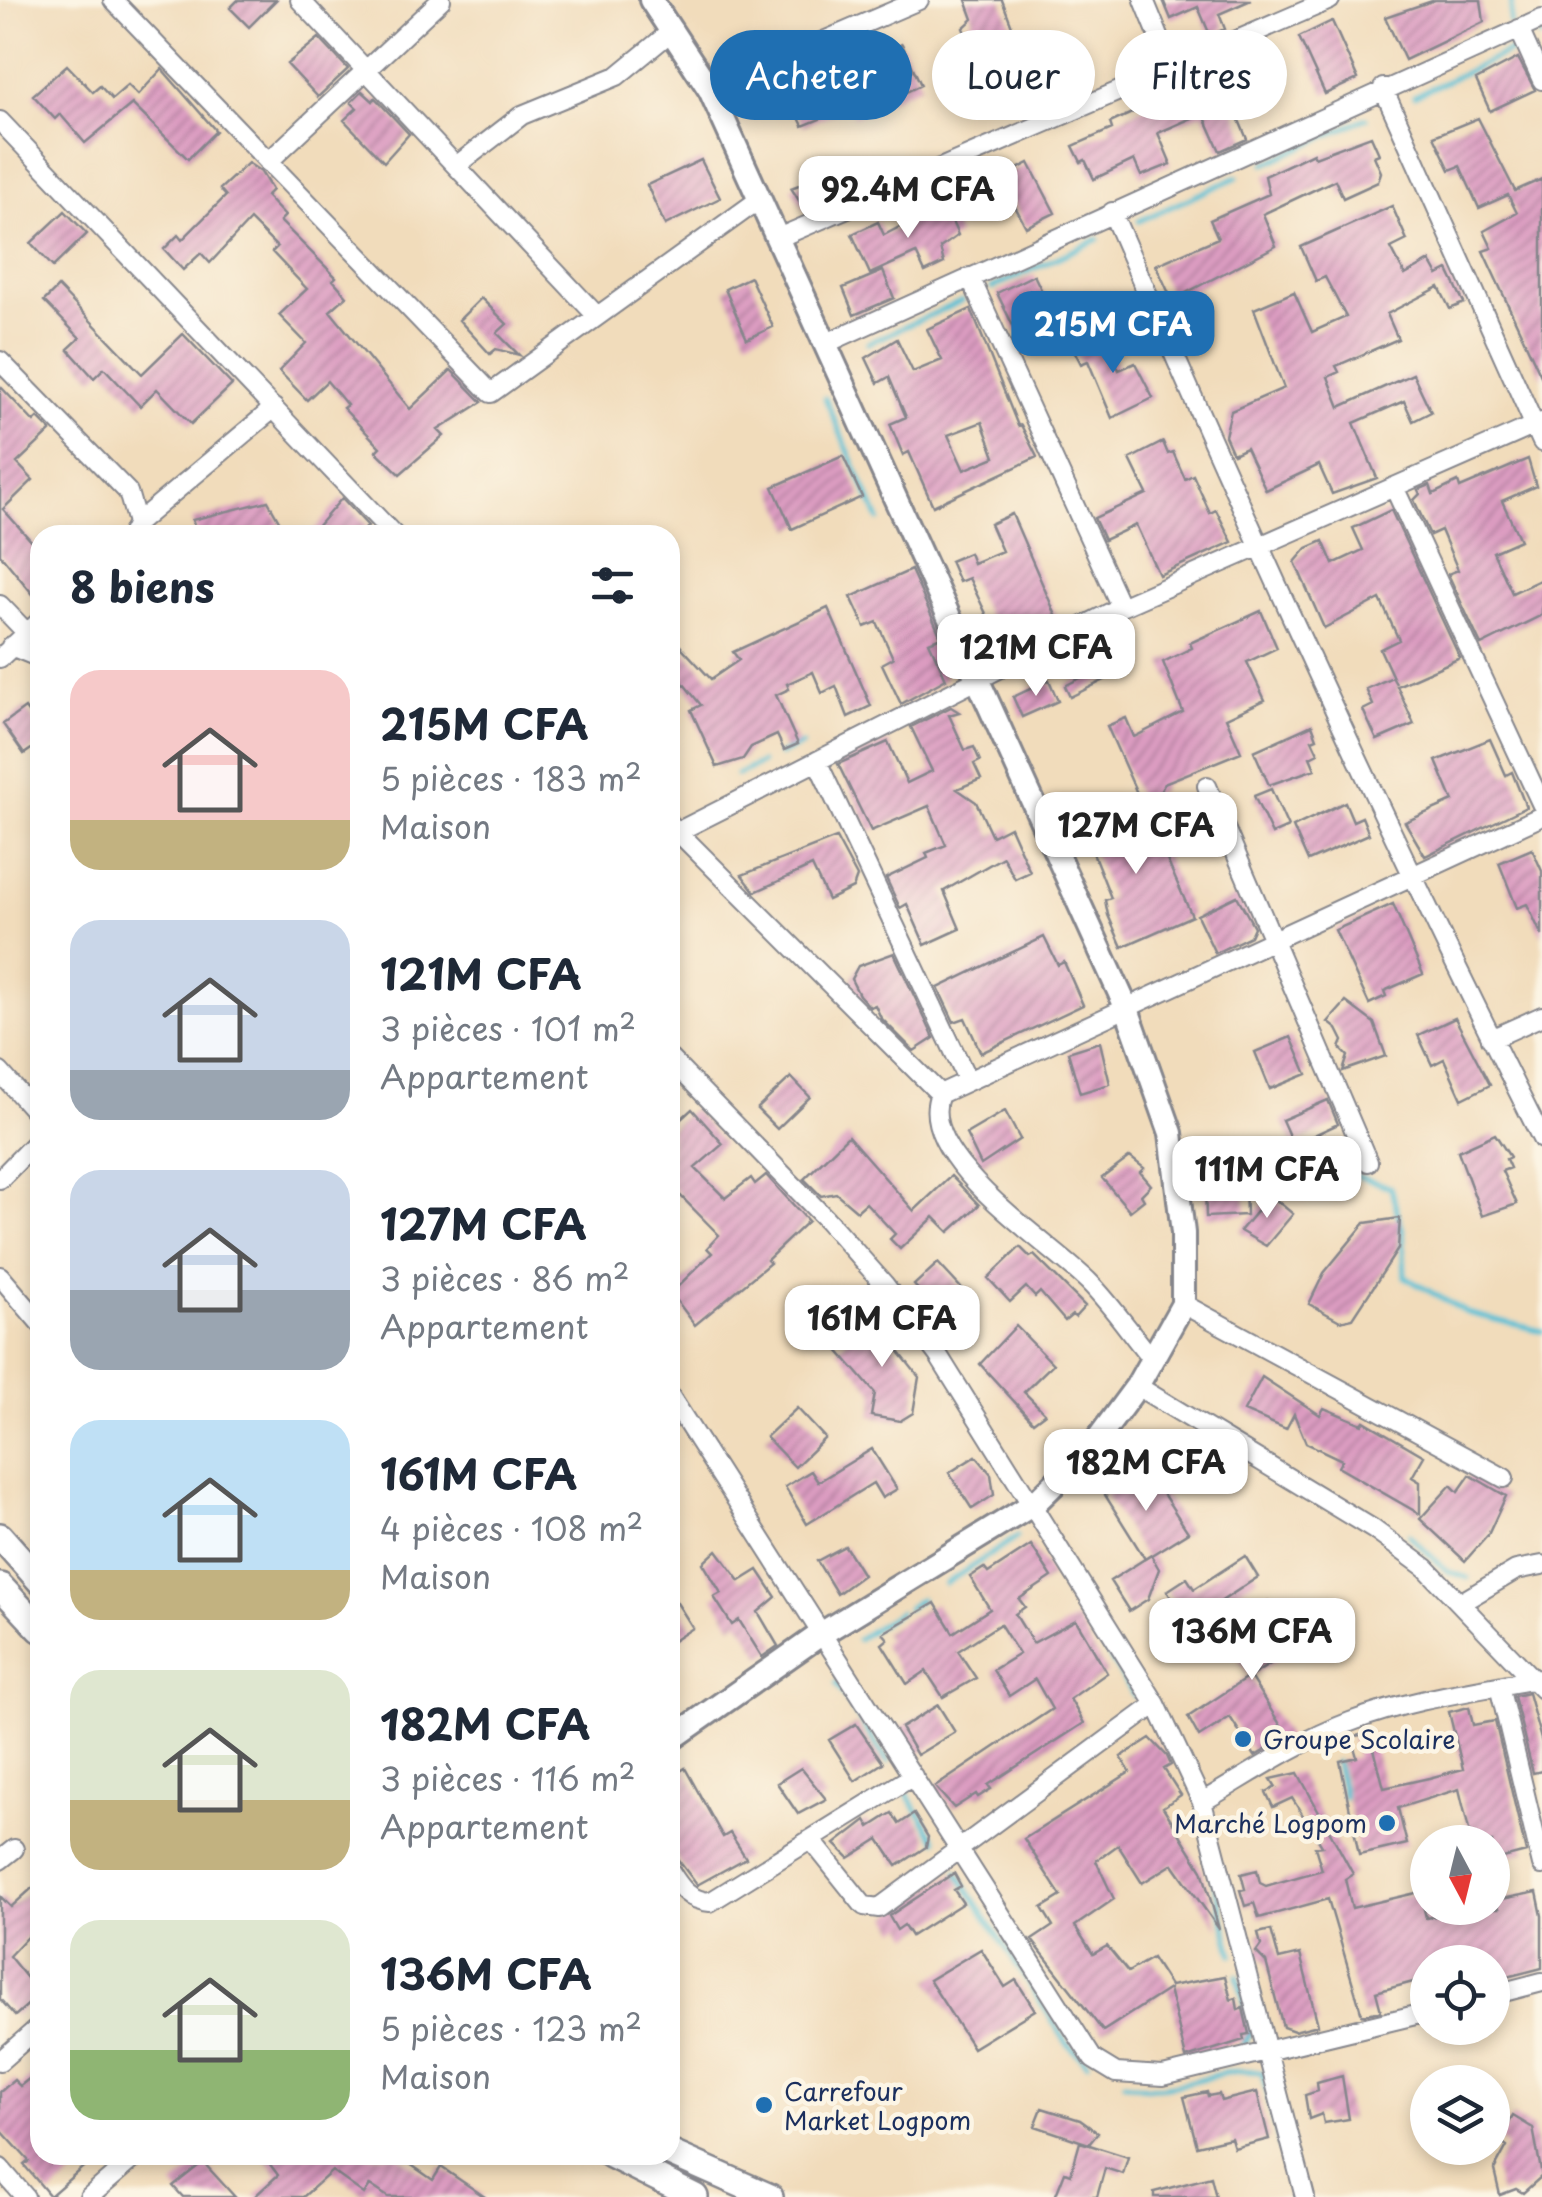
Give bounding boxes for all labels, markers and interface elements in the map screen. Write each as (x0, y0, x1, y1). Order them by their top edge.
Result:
chip: Acheter (710, 30, 912, 120)
chip: Louer (932, 30, 1095, 120)
chip: Filtres (1115, 30, 1287, 120)
pin: 92.4M CFA (794, 156, 1022, 241)
text: 92.4M CFA (821, 164, 995, 212)
pin: 215M CFA (1010, 291, 1216, 376)
text: 215M CFA (1033, 299, 1193, 347)
text: 8 biens (70, 554, 215, 617)
icon: filters (585, 558, 640, 613)
pin: 121M CFA (933, 614, 1139, 699)
text: 121M CFA (959, 622, 1113, 670)
text: 215M CFA (380, 691, 589, 754)
icon: home (150, 710, 270, 830)
text: 5 pièces · 183 m² (380, 754, 642, 802)
pin: 127M CFA (1033, 792, 1239, 877)
text: 127M CFA (1057, 800, 1215, 848)
text: Maison (380, 802, 491, 850)
text: 121M CFA (380, 941, 582, 1004)
icon: home (150, 960, 270, 1080)
text: 3 pièces · 101 m² (380, 1004, 636, 1052)
text: Appartement (380, 1052, 589, 1100)
pin: 111M CFA (1164, 1136, 1370, 1221)
text: 111M CFA (1194, 1144, 1340, 1192)
text: 127M CFA (380, 1191, 587, 1254)
icon: home (150, 1210, 270, 1330)
text: 3 pièces · 86 m² (380, 1254, 630, 1302)
pin: 161M CFA (779, 1285, 985, 1370)
text: 161M CFA (807, 1293, 957, 1341)
text: Appartement (380, 1302, 589, 1350)
pin: 182M CFA (1043, 1429, 1249, 1514)
text: 182M CFA (1066, 1437, 1226, 1485)
text: 161M CFA (380, 1441, 578, 1504)
icon: home (150, 1460, 270, 1580)
text: 4 pièces · 108 m² (380, 1504, 643, 1552)
text: Maison (380, 1552, 491, 1600)
pin: 136M CFA (1149, 1598, 1355, 1683)
text: 136M CFA (1171, 1606, 1333, 1654)
text: 182M CFA (380, 1691, 591, 1754)
icon: home (150, 1710, 270, 1830)
place label: Groupe Scolaire (1263, 1720, 1456, 1758)
marker: Groupe Scolaire (1232, 1728, 1254, 1750)
text: 3 pièces · 116 m² (380, 1754, 636, 1802)
text: Appartement (380, 1802, 589, 1850)
place label: Marché Logpom (1174, 1804, 1367, 1842)
marker: Marché Logpom (1376, 1812, 1398, 1834)
north arrow (1410, 1825, 1510, 1925)
map controls (1410, 1825, 1510, 2165)
text: 136M CFA (380, 1941, 592, 2004)
button: locate (1410, 1945, 1510, 2045)
icon: home (150, 1960, 270, 2080)
text: 5 pièces · 123 m² (380, 2004, 642, 2052)
text: Maison (380, 2052, 491, 2100)
button: layers (1410, 2065, 1510, 2165)
place label: Carrefour Market Logpom (784, 2072, 971, 2139)
marker: Carrefour Market Logpom (753, 2094, 775, 2116)

